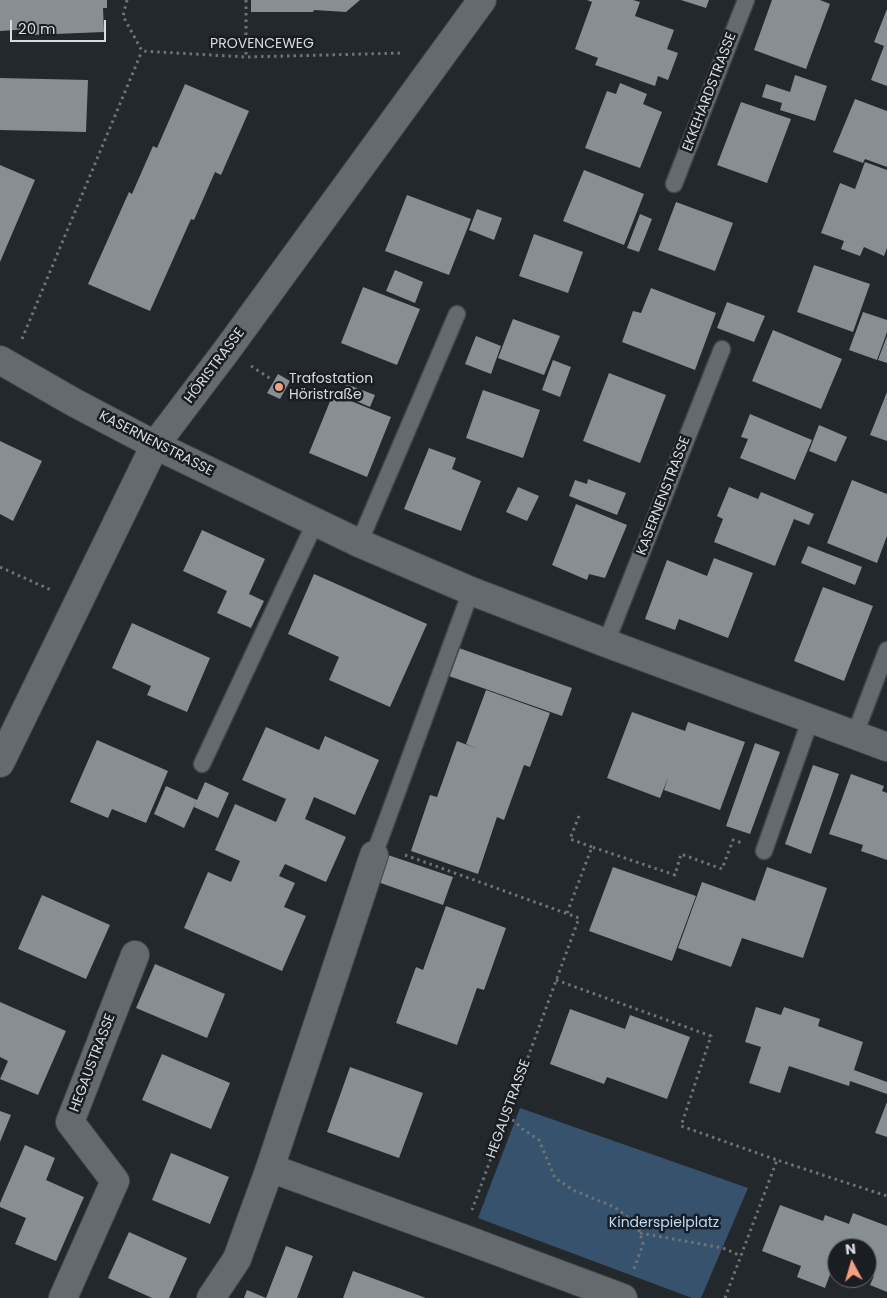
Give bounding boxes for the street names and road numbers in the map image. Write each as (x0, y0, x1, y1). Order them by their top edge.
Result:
street label: EKKEHARDSTRASSE (680, 30, 740, 154)
street label: PROVENCEWEG (210, 36, 314, 52)
street label: HÖRISTRASSE (181, 325, 249, 407)
street label: KASERNENSTRASSE (96, 408, 216, 480)
street label: KASERNENSTRASSE (634, 434, 694, 558)
street label: HEGAUSTRASSE (67, 1011, 119, 1115)
street label: HEGAUSTRASSE (483, 1057, 535, 1161)

